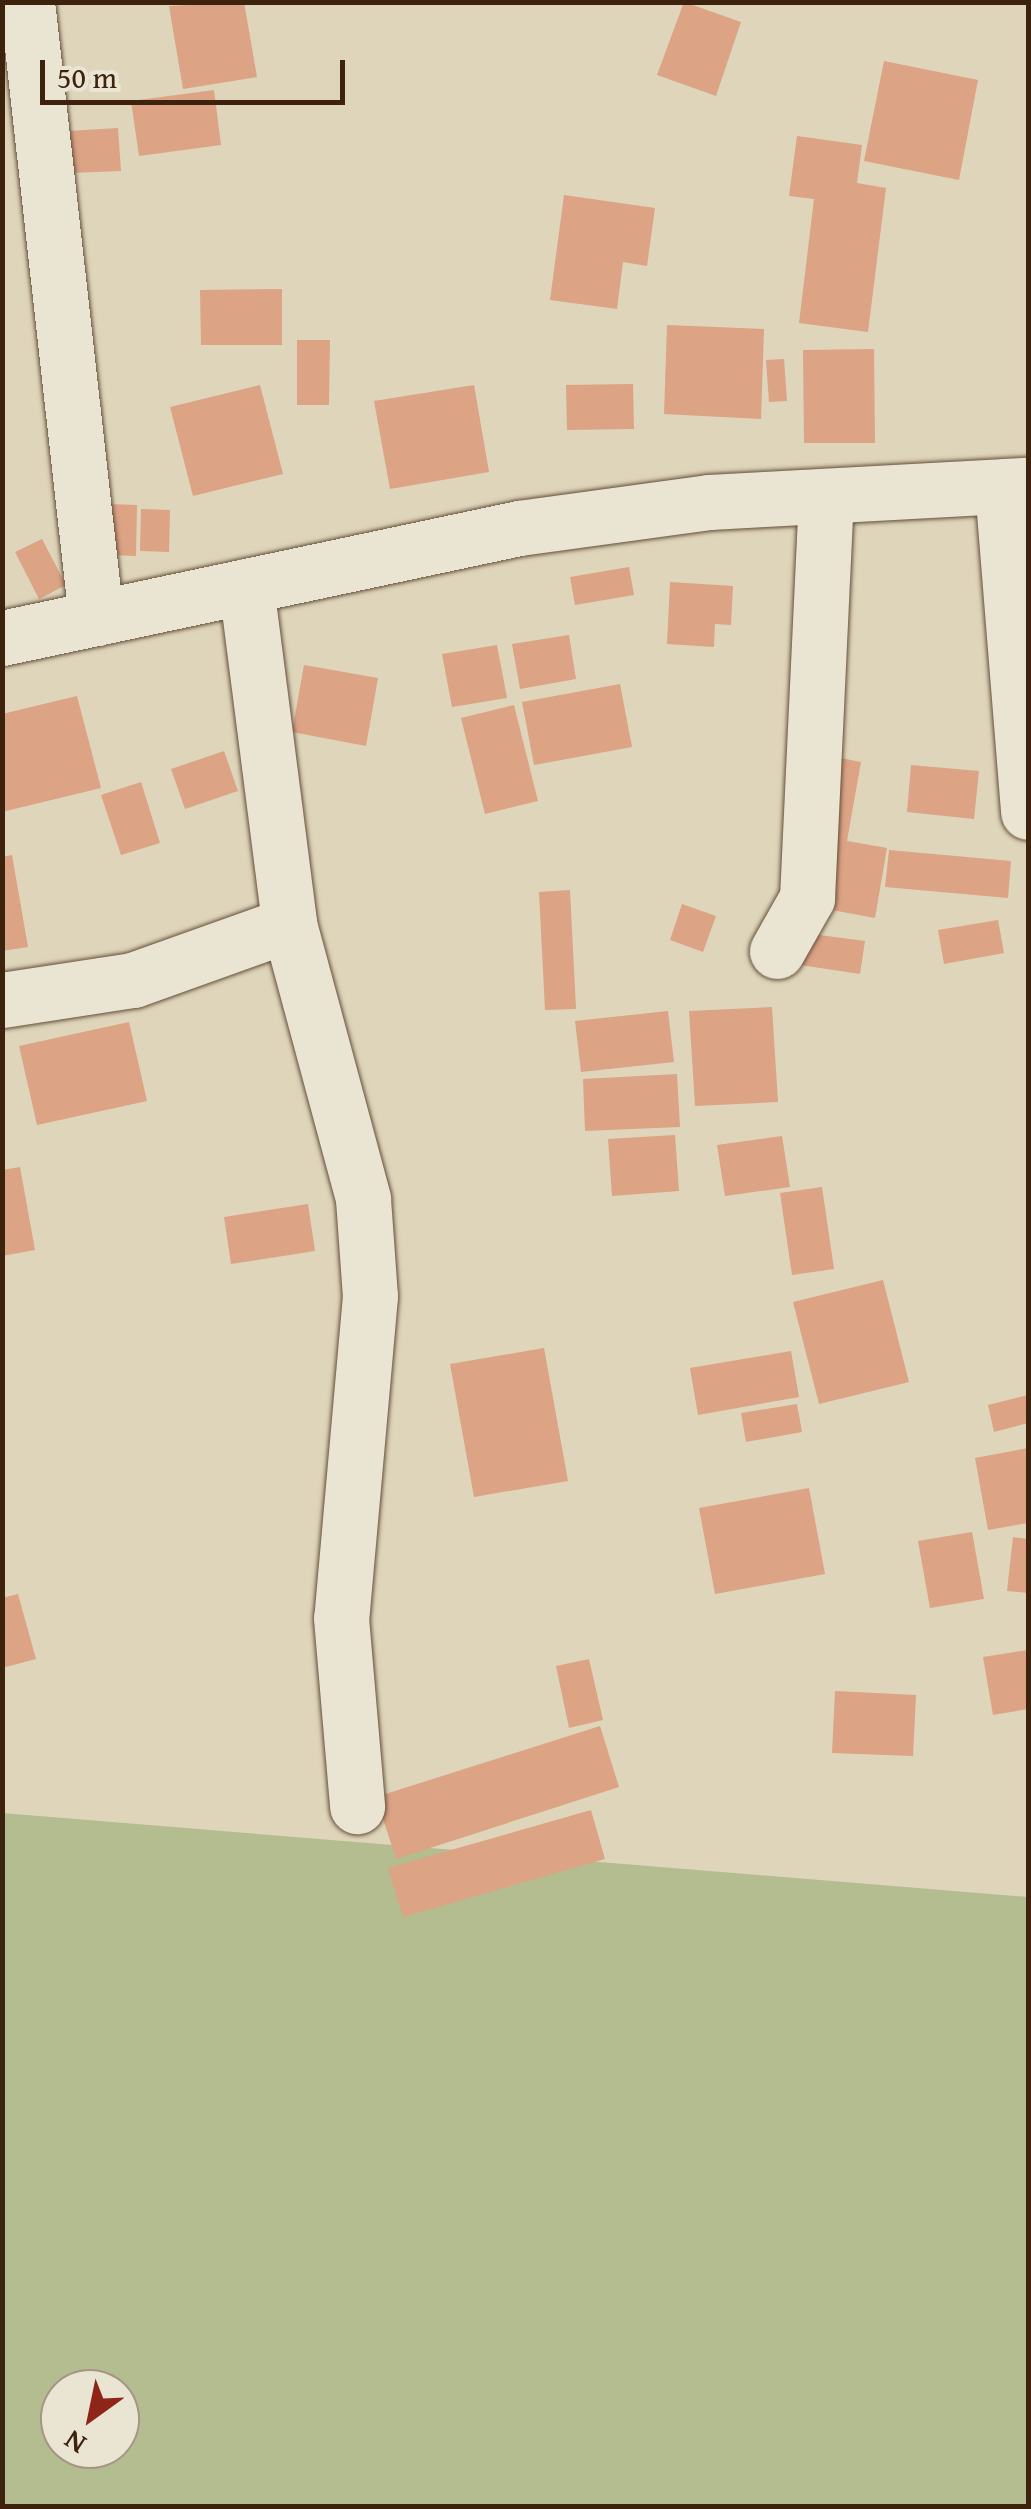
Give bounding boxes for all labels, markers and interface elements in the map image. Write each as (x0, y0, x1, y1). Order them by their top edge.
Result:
scale bar (45, 40, 350, 102)
text: 50 m (57, 55, 117, 99)
north arrow (40, 2369, 140, 2469)
text: N (55, 2421, 93, 2465)

